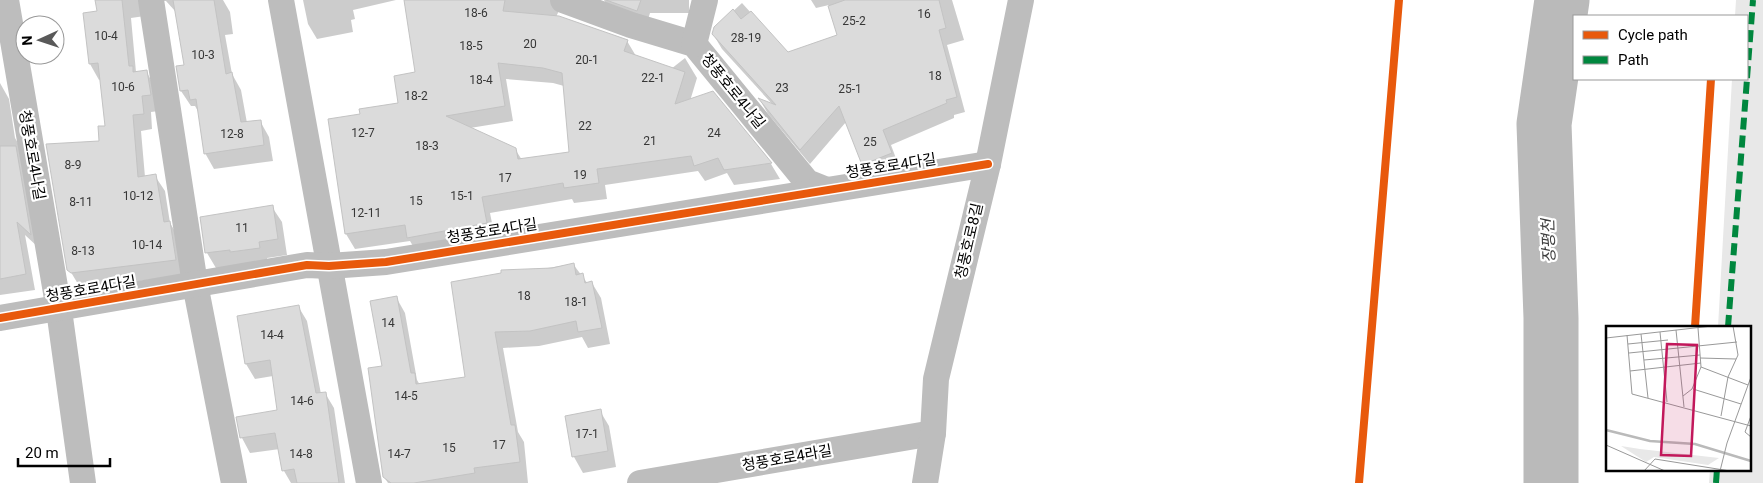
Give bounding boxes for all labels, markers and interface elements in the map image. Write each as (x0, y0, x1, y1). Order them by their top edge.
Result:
house number: 18-6 (464, 6, 488, 20)
house number: 16 (917, 7, 931, 21)
house number: 25-2 (842, 14, 866, 28)
north arrow (15, 15, 65, 65)
legend (1573, 15, 1748, 80)
text: Cycle path (1618, 26, 1688, 44)
house number: 10-4 (94, 29, 118, 43)
house number: 28-19 (731, 31, 761, 45)
text: N (19, 35, 35, 46)
house number: 20 (523, 37, 537, 51)
house number: 18-5 (459, 39, 483, 53)
house number: 10-3 (191, 48, 215, 62)
street label: 청풍호로4나길 (697, 50, 769, 132)
text: Path (1618, 51, 1649, 69)
house number: 20-1 (575, 53, 599, 67)
house number: 18 (928, 69, 942, 83)
house number: 22-1 (641, 71, 665, 85)
house number: 18-4 (469, 73, 493, 87)
house number: 10-6 (111, 80, 135, 94)
house number: 23 (775, 81, 789, 95)
house number: 25-1 (838, 82, 862, 96)
house number: 18-2 (404, 89, 428, 103)
street label: 청풍호로4나길 (15, 109, 49, 201)
house number: 22 (578, 119, 592, 133)
house number: 12-7 (351, 126, 375, 140)
house number: 24 (707, 126, 721, 140)
house number: 12-8 (220, 127, 244, 141)
house number: 21 (643, 134, 657, 148)
house number: 25 (863, 135, 877, 149)
house number: 18-3 (415, 139, 439, 153)
street label: 청풍호로4다길 (845, 150, 937, 182)
house number: 8-9 (65, 158, 81, 172)
house number: 19 (573, 168, 587, 182)
house number: 17 (498, 171, 512, 185)
house number: 10-12 (123, 189, 153, 203)
house number: 15-1 (450, 189, 474, 203)
house number: 15 (409, 194, 423, 208)
house number: 8-11 (69, 195, 93, 209)
street label: 청풍호로8길 (952, 201, 986, 281)
house number: 12-11 (351, 206, 381, 220)
street label: 청풍호로4다길 (446, 215, 538, 247)
water label: 장평천 (1538, 216, 1559, 263)
house number: 11 (235, 221, 249, 235)
house number: 10-14 (132, 238, 162, 252)
house number: 8-13 (71, 244, 95, 258)
street label: 청풍호로4다길 (45, 272, 137, 306)
house number: 18 (517, 289, 531, 303)
house number: 18-1 (564, 295, 588, 309)
house number: 14 (381, 316, 395, 330)
inset map (1606, 326, 1750, 470)
house number: 14-4 (260, 328, 284, 342)
house number: 14-5 (394, 389, 418, 403)
house number: 14-6 (290, 394, 314, 408)
house number: 17-1 (575, 427, 599, 441)
scale bar (18, 436, 110, 468)
house number: 17 (492, 438, 506, 452)
house number: 15 (442, 441, 456, 455)
street label: 청풍호로4라길 (741, 441, 833, 475)
text: 20 m (25, 444, 59, 462)
house number: 14-8 (289, 447, 313, 461)
house number: 14-7 (387, 447, 411, 461)

